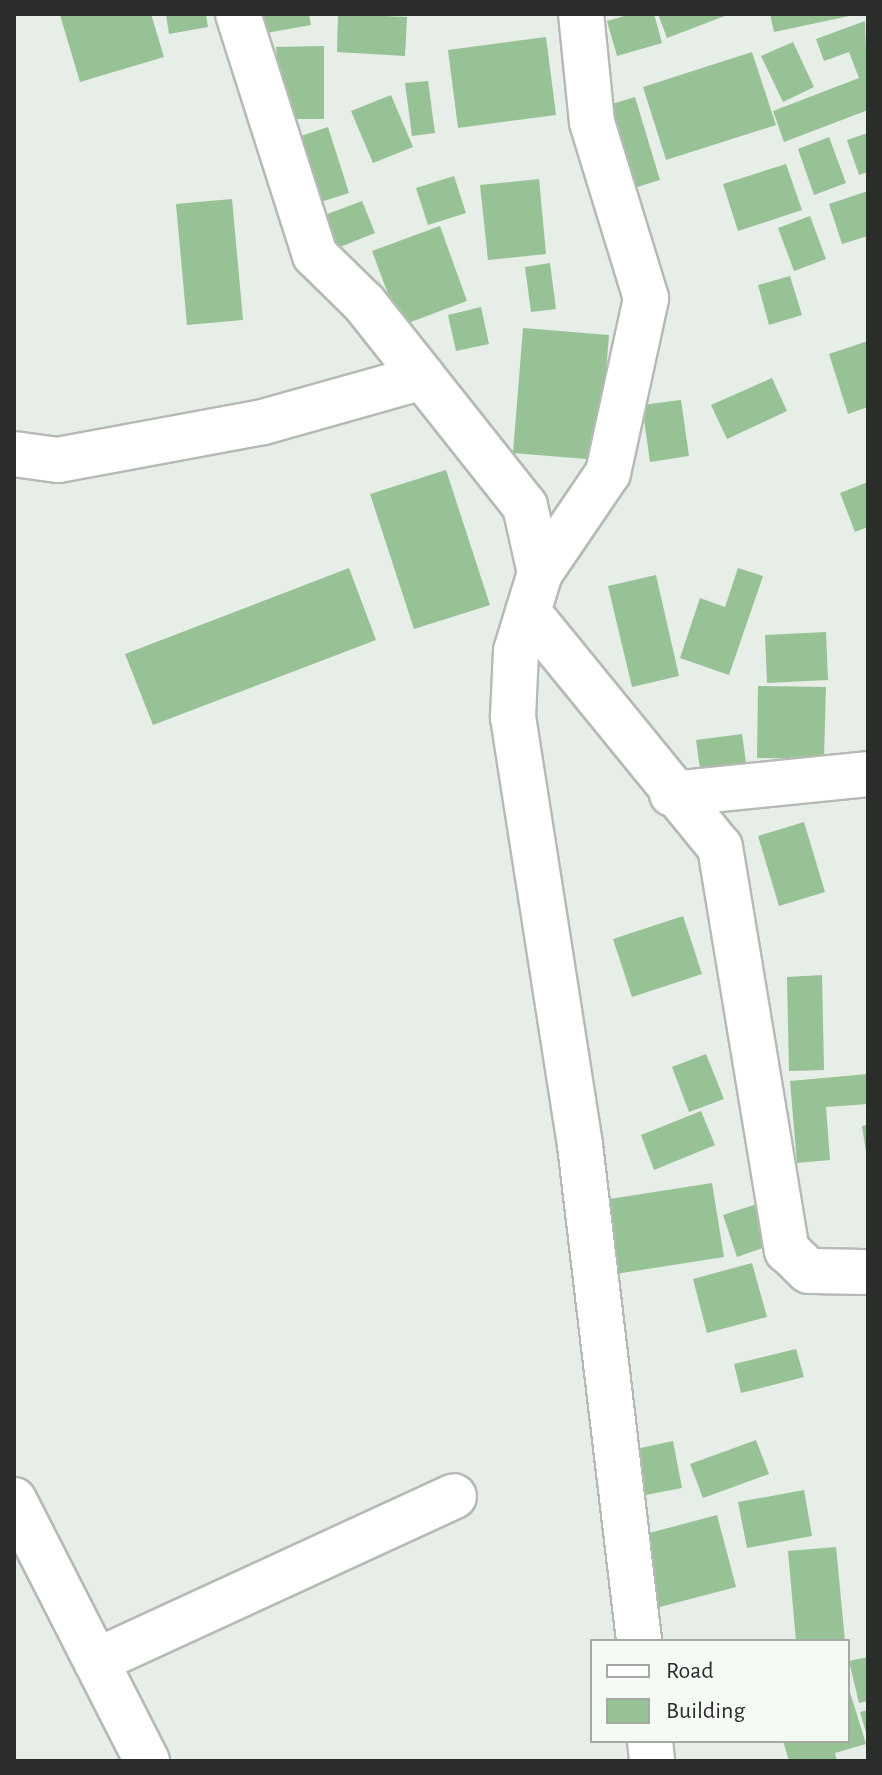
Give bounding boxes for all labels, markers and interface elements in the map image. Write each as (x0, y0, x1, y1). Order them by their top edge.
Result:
legend (590, 1639, 850, 1743)
text: Road (666, 1659, 714, 1683)
text: Building (666, 1699, 745, 1723)

